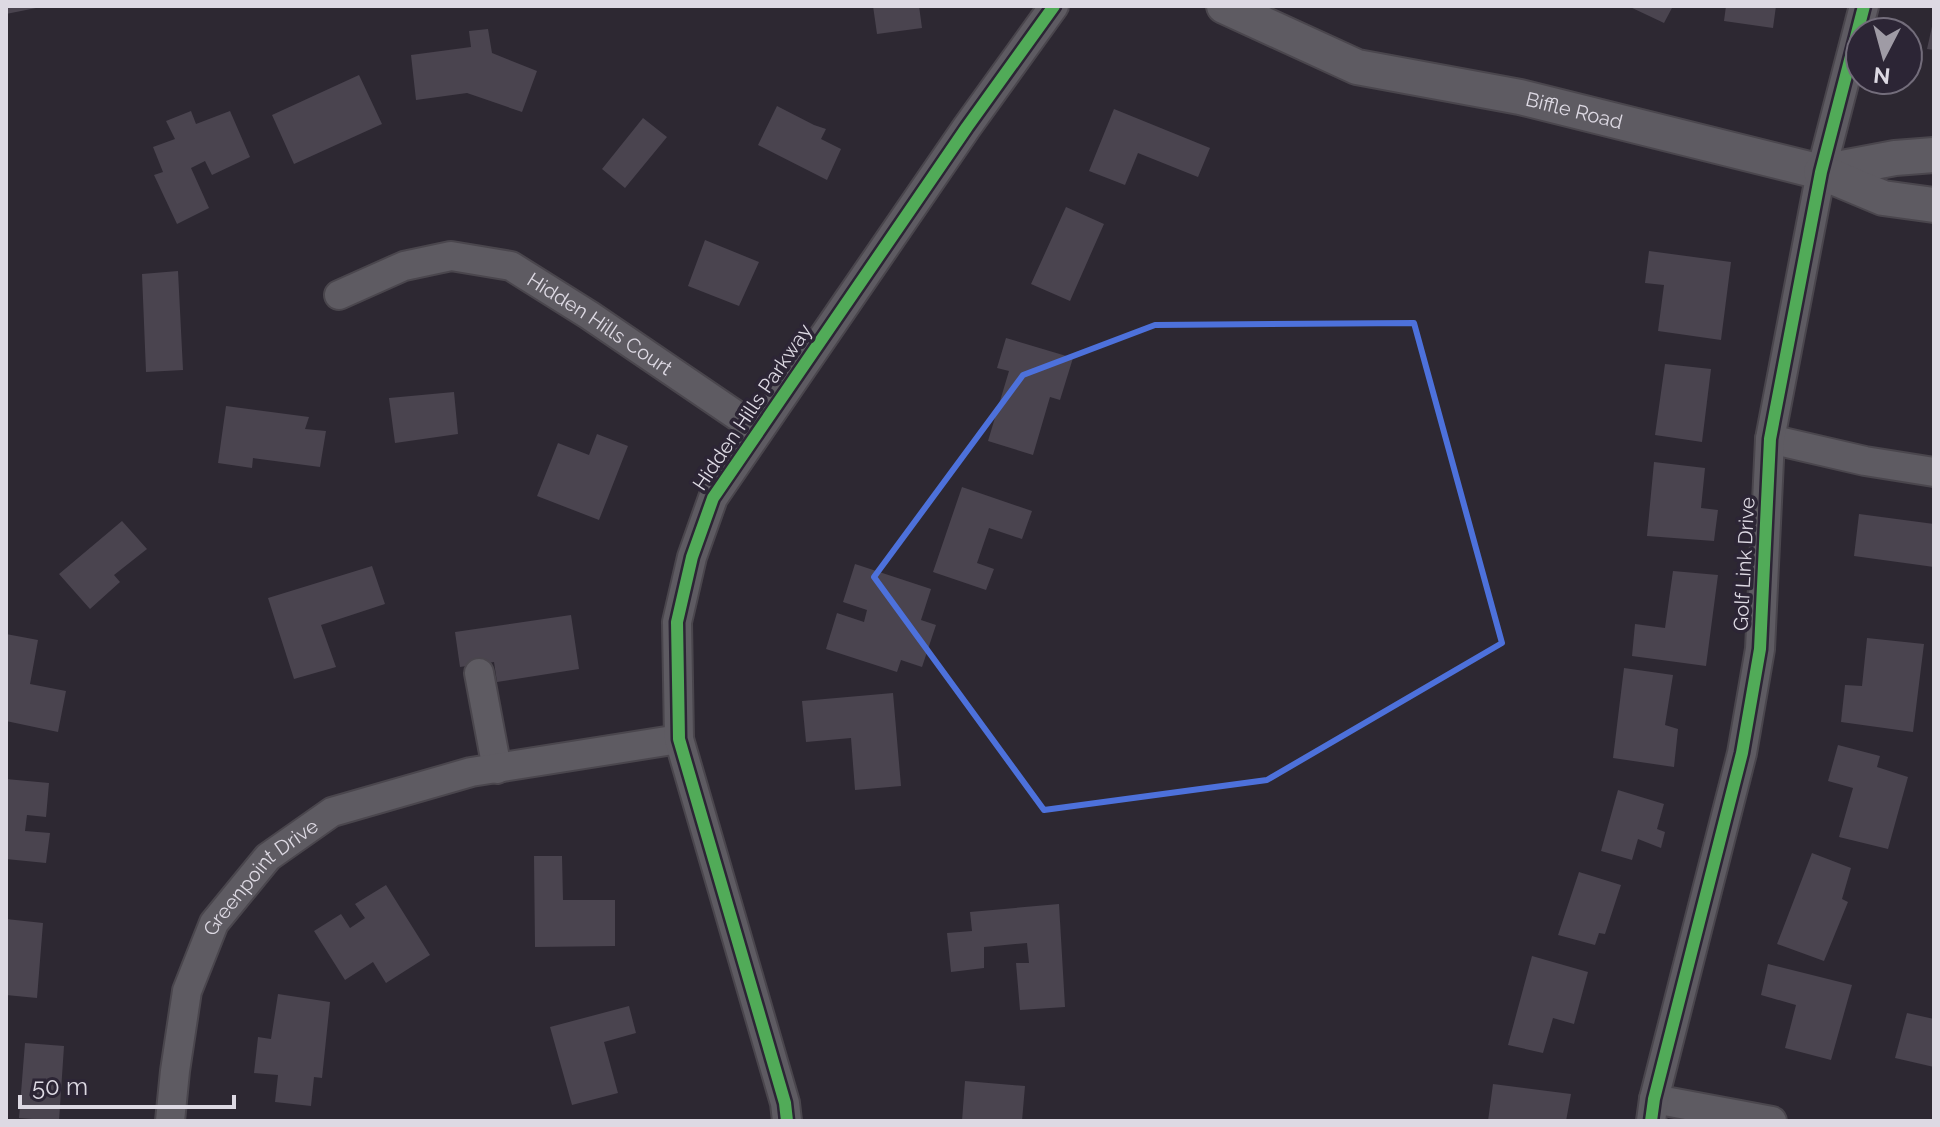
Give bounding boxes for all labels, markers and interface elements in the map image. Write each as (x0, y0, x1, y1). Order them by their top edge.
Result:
north arrow (1844, 16, 1924, 96)
text: N (1872, 62, 1892, 90)
street label: Biffle Road (1523, 87, 1625, 134)
street label: Hidden Hills Court (523, 267, 677, 380)
street label: Hidden Hills Parkway (687, 319, 817, 495)
street label: Golf Link Drive (1729, 496, 1760, 632)
street label: Greenpoint Drive (198, 813, 323, 939)
scale bar (20, 1059, 234, 1109)
text: 50 m (32, 1072, 88, 1101)

